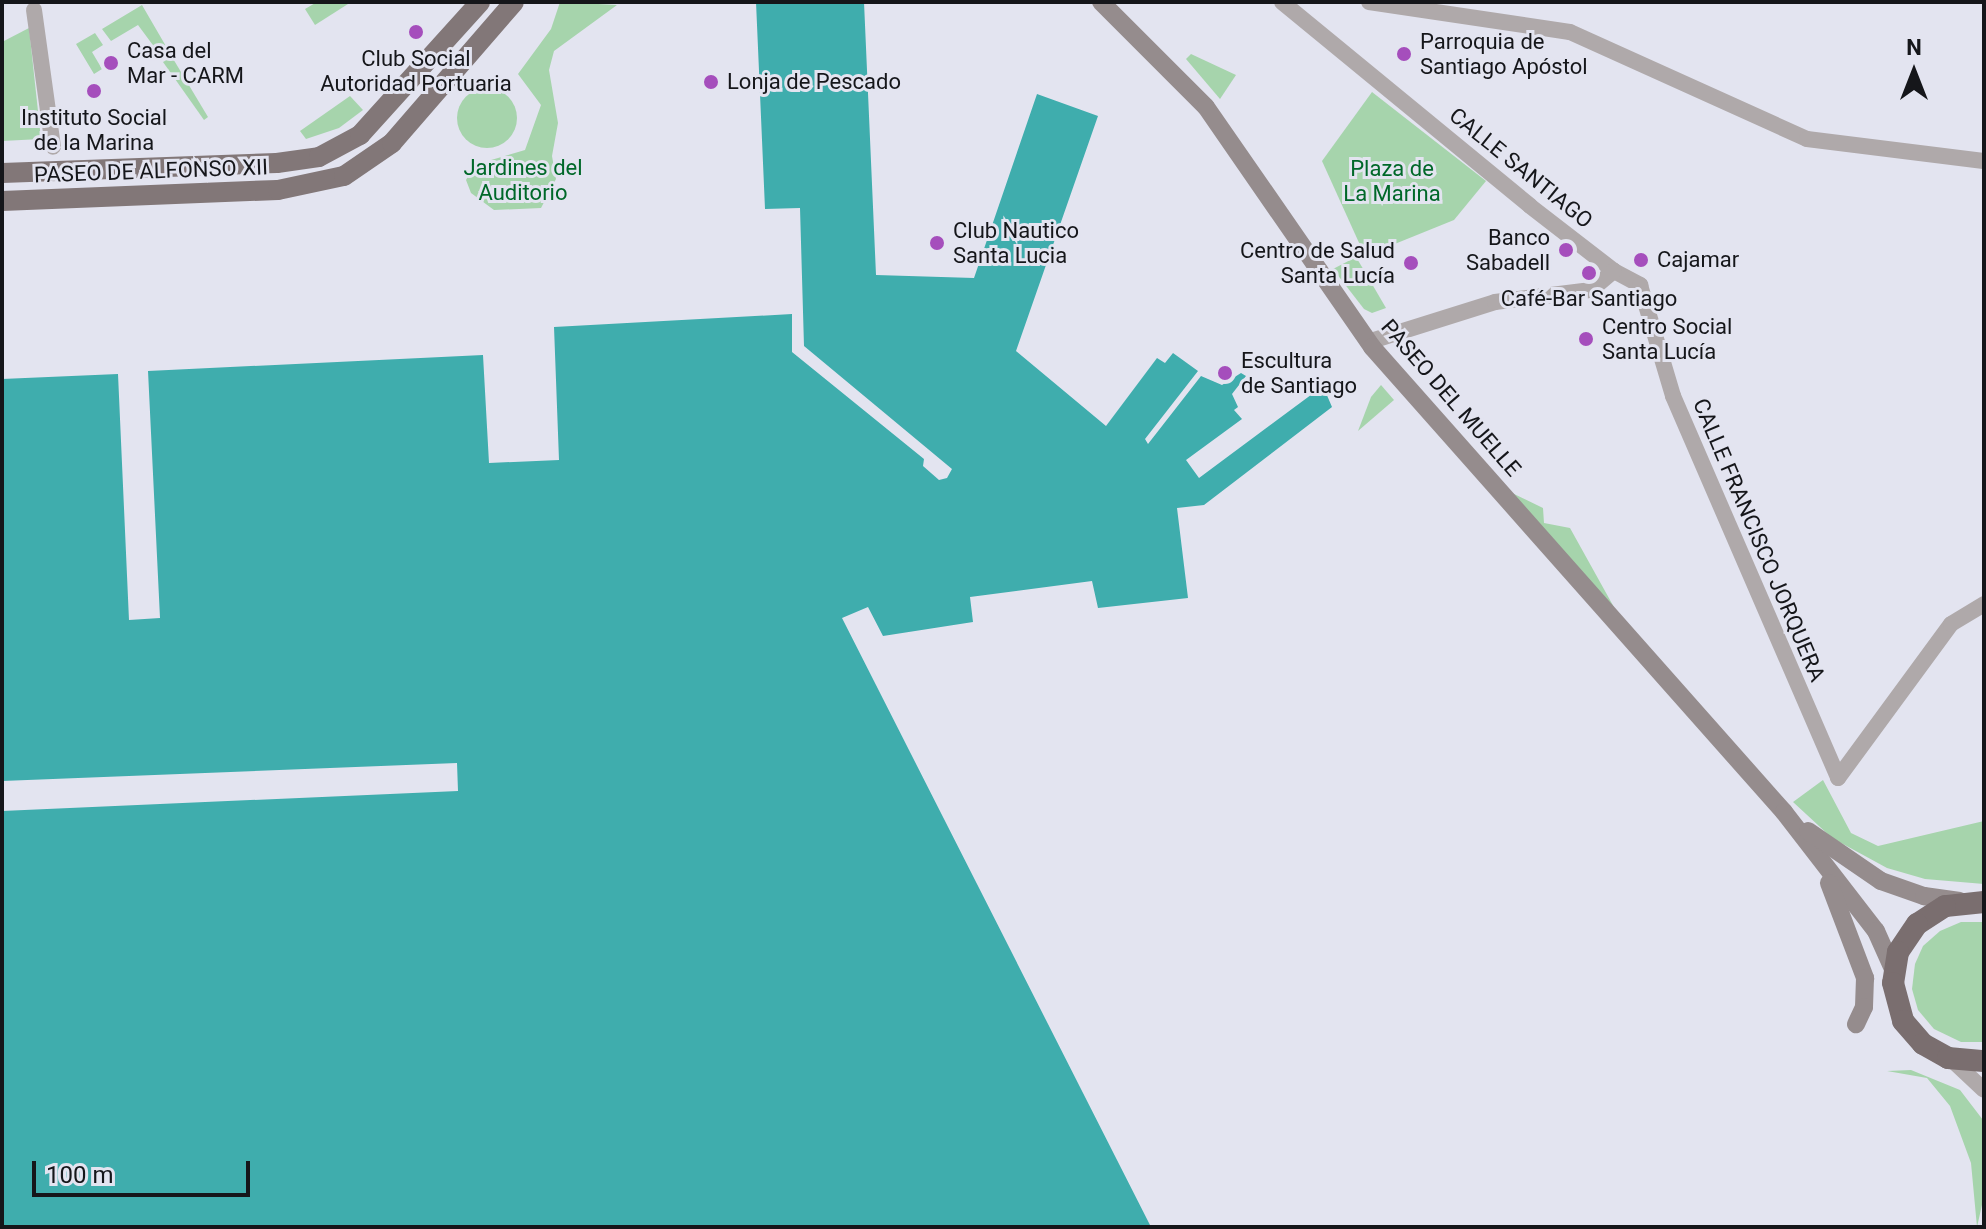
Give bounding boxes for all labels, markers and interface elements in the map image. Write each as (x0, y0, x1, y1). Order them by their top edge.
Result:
marker: Club Social Autoridad Portuaria (407, 23, 425, 41)
place label: Parroquia de Santiago Apóstol (1420, 28, 1588, 80)
north arrow (1874, 32, 1954, 112)
text: N (1906, 35, 1922, 60)
place label: Casa del Mar - CARM (127, 37, 244, 88)
place label: Club Social Autoridad Portuaria (320, 45, 512, 96)
marker: Parroquia de Santiago Apóstol (1395, 45, 1413, 63)
marker: Casa del Mar - CARM (102, 54, 120, 72)
place label: Lonja de Pescado (727, 69, 901, 95)
marker: Lonja de Pescado (702, 73, 720, 91)
marker: Instituto Social de la Marina (85, 82, 103, 100)
street label: CALLE SANTIAGO (1444, 102, 1598, 234)
place label: Instituto Social de la Marina (21, 104, 167, 156)
street label: PASEO DE ALFONSO XII (34, 154, 268, 188)
park label: Jardines del Auditorio (463, 154, 583, 206)
park label: Plaza de La Marina (1343, 155, 1441, 206)
place label: Club Nautico Santa Lucia (953, 217, 1079, 268)
place label: Banco Sabadell (1466, 224, 1550, 276)
marker: Club Nautico Santa Lucia (928, 234, 946, 252)
place label: Centro de Salud Santa Lucía (1240, 237, 1395, 288)
marker: Banco Sabadell (1557, 241, 1575, 259)
place label: Cajamar (1657, 247, 1739, 273)
marker: Cajamar (1632, 251, 1650, 269)
marker: Centro de Salud Santa Lucía (1402, 254, 1420, 272)
marker: Café-Bar Santiago (1580, 264, 1598, 282)
place label: Café-Bar Santiago (1501, 286, 1677, 312)
place label: Centro Social Santa Lucía (1602, 313, 1732, 364)
street label: PASEO DEL MUELLE (1376, 314, 1526, 482)
marker: Centro Social Santa Lucía (1577, 330, 1595, 348)
place label: Escultura de Santiago (1241, 347, 1357, 398)
marker: Escultura de Santiago (1216, 364, 1234, 382)
street label: CALLE FRANCISCO JORQUERA (1687, 394, 1831, 686)
scale bar (36, 1145, 254, 1195)
text: 100 m (46, 1161, 113, 1189)

